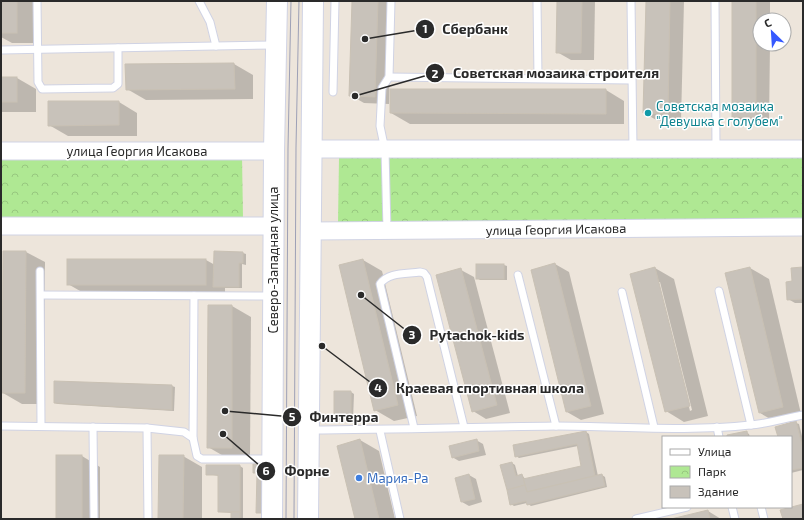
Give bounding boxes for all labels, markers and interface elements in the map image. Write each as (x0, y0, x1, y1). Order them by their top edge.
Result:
north arrow (752, 12, 792, 52)
text: С (762, 15, 774, 30)
callout: Сбербанк (415, 16, 516, 42)
text: Сбербанк (442, 20, 508, 37)
text: 1 (422, 21, 428, 35)
callout: Советская мозаика строителя (425, 60, 667, 86)
text: Советская мозаика строителя (453, 64, 659, 81)
text: 2 (432, 66, 439, 80)
place label: Советская мозаика "Девушка с голубем" (656, 98, 783, 129)
marker: Советская мозаика "Девушка с голубем" (643, 108, 653, 118)
street label: улица Георгия Исакова (67, 143, 207, 159)
street label: Северо-Западная улица (265, 187, 281, 333)
street label: улица Георгия Исакова (485, 220, 627, 238)
callout: Pytachok-kids (402, 322, 533, 348)
text: Pytachok-kids (430, 326, 524, 343)
text: 3 (409, 327, 416, 341)
callout: Краевая спортивная школа (368, 375, 592, 401)
text: Краевая спортивная школа (396, 379, 584, 396)
text: 4 (374, 380, 382, 394)
callout: Финтерра (282, 404, 387, 430)
text: Финтерра (310, 408, 378, 425)
text: 5 (289, 409, 296, 423)
legend (662, 436, 792, 508)
text: Улица (698, 444, 731, 458)
callout: Форне (256, 458, 337, 484)
text: Форне (285, 462, 330, 479)
text: 6 (262, 463, 270, 477)
text: Парк (698, 464, 727, 478)
place label: Мария-Ра (367, 470, 429, 486)
marker: Мария-Ра (354, 473, 364, 483)
text: Здание (698, 484, 739, 498)

